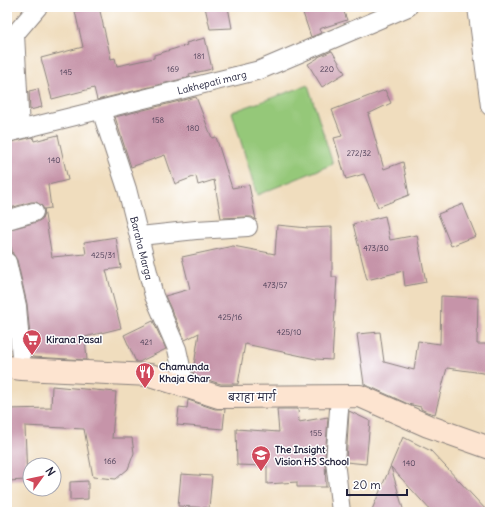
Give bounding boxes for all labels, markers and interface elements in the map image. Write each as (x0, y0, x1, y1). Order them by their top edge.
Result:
house number: 181 (194, 51, 204, 61)
house number: 169 (167, 64, 180, 74)
house number: 220 (320, 64, 334, 74)
house number: 145 (60, 67, 73, 77)
street label: Lakhepati marg (176, 68, 248, 97)
house number: 158 (152, 115, 165, 125)
house number: 180 (186, 123, 200, 133)
house number: 272/32 (347, 148, 372, 158)
house number: 140 (47, 155, 61, 165)
street label: Baraha Marga (127, 215, 156, 281)
house number: 473/30 (363, 243, 389, 253)
house number: 425/31 (91, 250, 115, 260)
house number: 473/57 (263, 280, 287, 290)
house number: 425/16 (218, 312, 243, 322)
house number: 425/10 (277, 327, 301, 337)
supermarket icon: Kirana Pasal (21, 328, 43, 356)
place label: Kirana Pasal (46, 333, 102, 346)
house number: 421 (140, 337, 152, 347)
place label: Chamunda Khaja Ghar (159, 360, 211, 385)
restaurant icon: Chamunda Khaja Ghar (134, 361, 156, 389)
street label: बराहा मार्ग (228, 389, 276, 404)
house number: 155 (310, 428, 323, 438)
place label: The Insight Vision HS School (275, 443, 349, 468)
school or university icon: The Insight Vision HS School (250, 444, 272, 472)
house number: 166 (104, 456, 117, 466)
north arrow (22, 457, 62, 497)
house number: 140 (402, 458, 416, 468)
text: N (42, 465, 58, 479)
scale bar (347, 471, 407, 497)
text: 20 m (353, 477, 381, 492)

